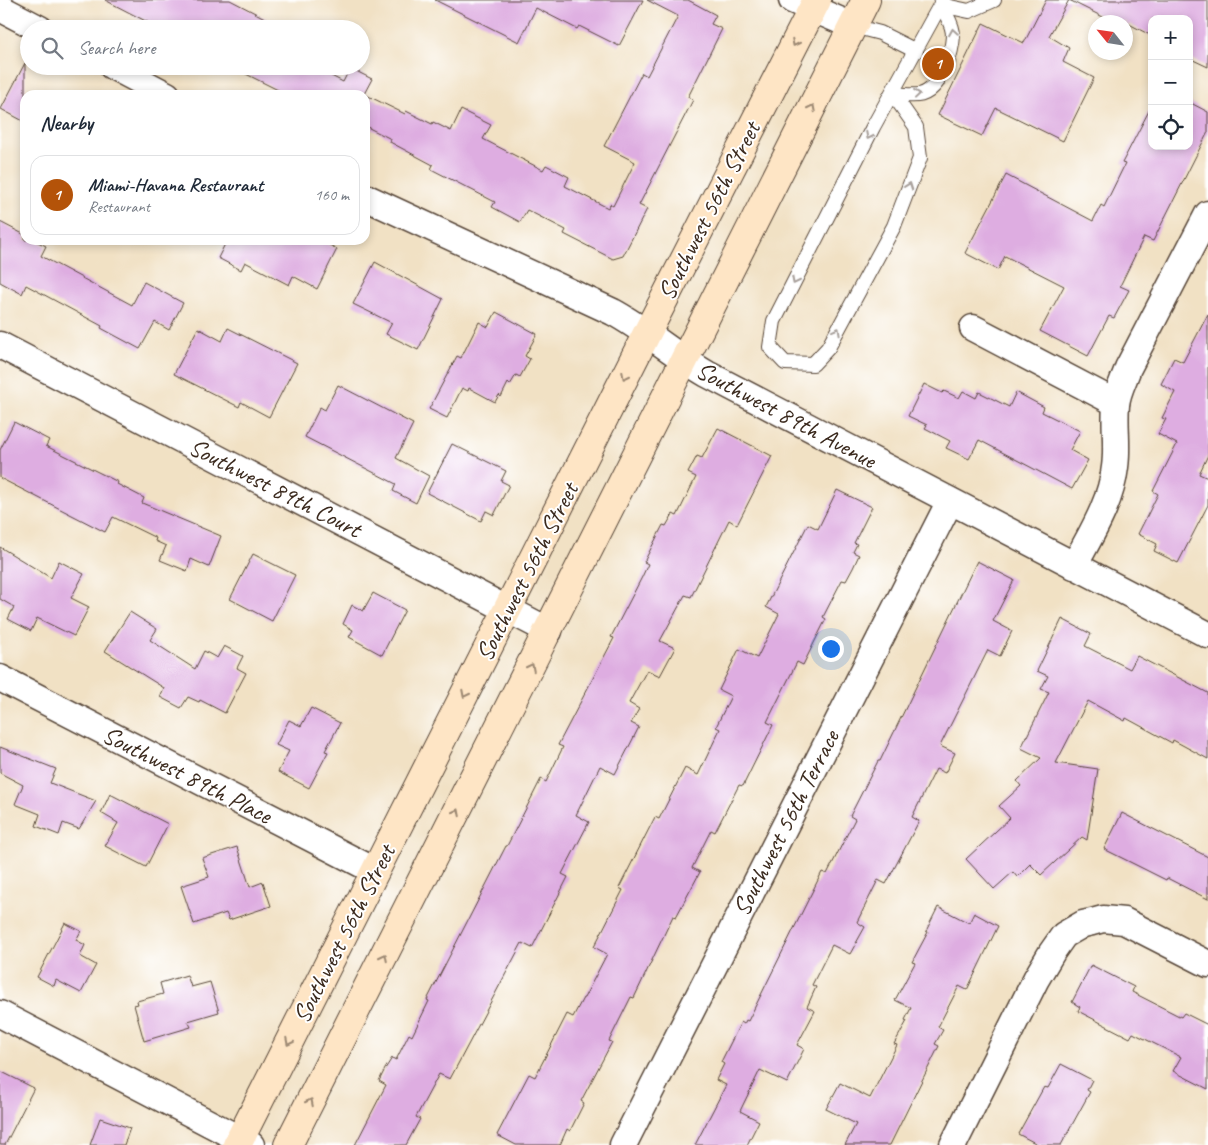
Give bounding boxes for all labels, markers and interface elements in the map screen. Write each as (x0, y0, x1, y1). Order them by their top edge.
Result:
north arrow (1088, 15, 1133, 60)
map controls (1148, 15, 1193, 150)
button: + (1148, 15, 1193, 60)
search box (20, 20, 370, 75)
one-way arrow (948, 28, 959, 36)
icon: search (38, 34, 66, 62)
text: Search here (78, 36, 155, 60)
one-way arrow (791, 38, 801, 47)
pin: 1 (922, 45, 954, 83)
button: − (1148, 60, 1193, 105)
one-way arrow (914, 89, 922, 100)
one-way arrow (806, 104, 817, 113)
button: locate (1148, 105, 1193, 150)
text: Nearby (40, 110, 93, 136)
street label: Southwest 56th Street (650, 114, 769, 305)
one-way arrow (865, 131, 875, 140)
text: Miami-Havana Restaurant (88, 173, 263, 197)
one-way arrow (903, 182, 913, 191)
text: 1 (53, 185, 61, 205)
text: 160 m (315, 185, 349, 205)
text: Restaurant (88, 197, 150, 217)
one-way arrow (791, 275, 801, 284)
one-way arrow (831, 328, 841, 337)
street label: Southwest 89th Avenue (691, 354, 883, 477)
one-way arrow (621, 371, 631, 380)
street label: Southwest 89th Court (184, 431, 369, 546)
street label: Southwest 56th Street (468, 475, 587, 666)
your location (818, 636, 844, 662)
one-way arrow (524, 663, 534, 672)
one-way arrow (461, 688, 471, 697)
street label: Southwest 89th Place (97, 719, 279, 832)
street label: Southwest 56th Terrace (725, 723, 847, 921)
one-way arrow (451, 808, 461, 817)
street label: Southwest 56th Street (285, 837, 404, 1028)
one-way arrow (378, 953, 388, 962)
one-way arrow (285, 1036, 295, 1045)
one-way arrow (304, 1098, 314, 1107)

